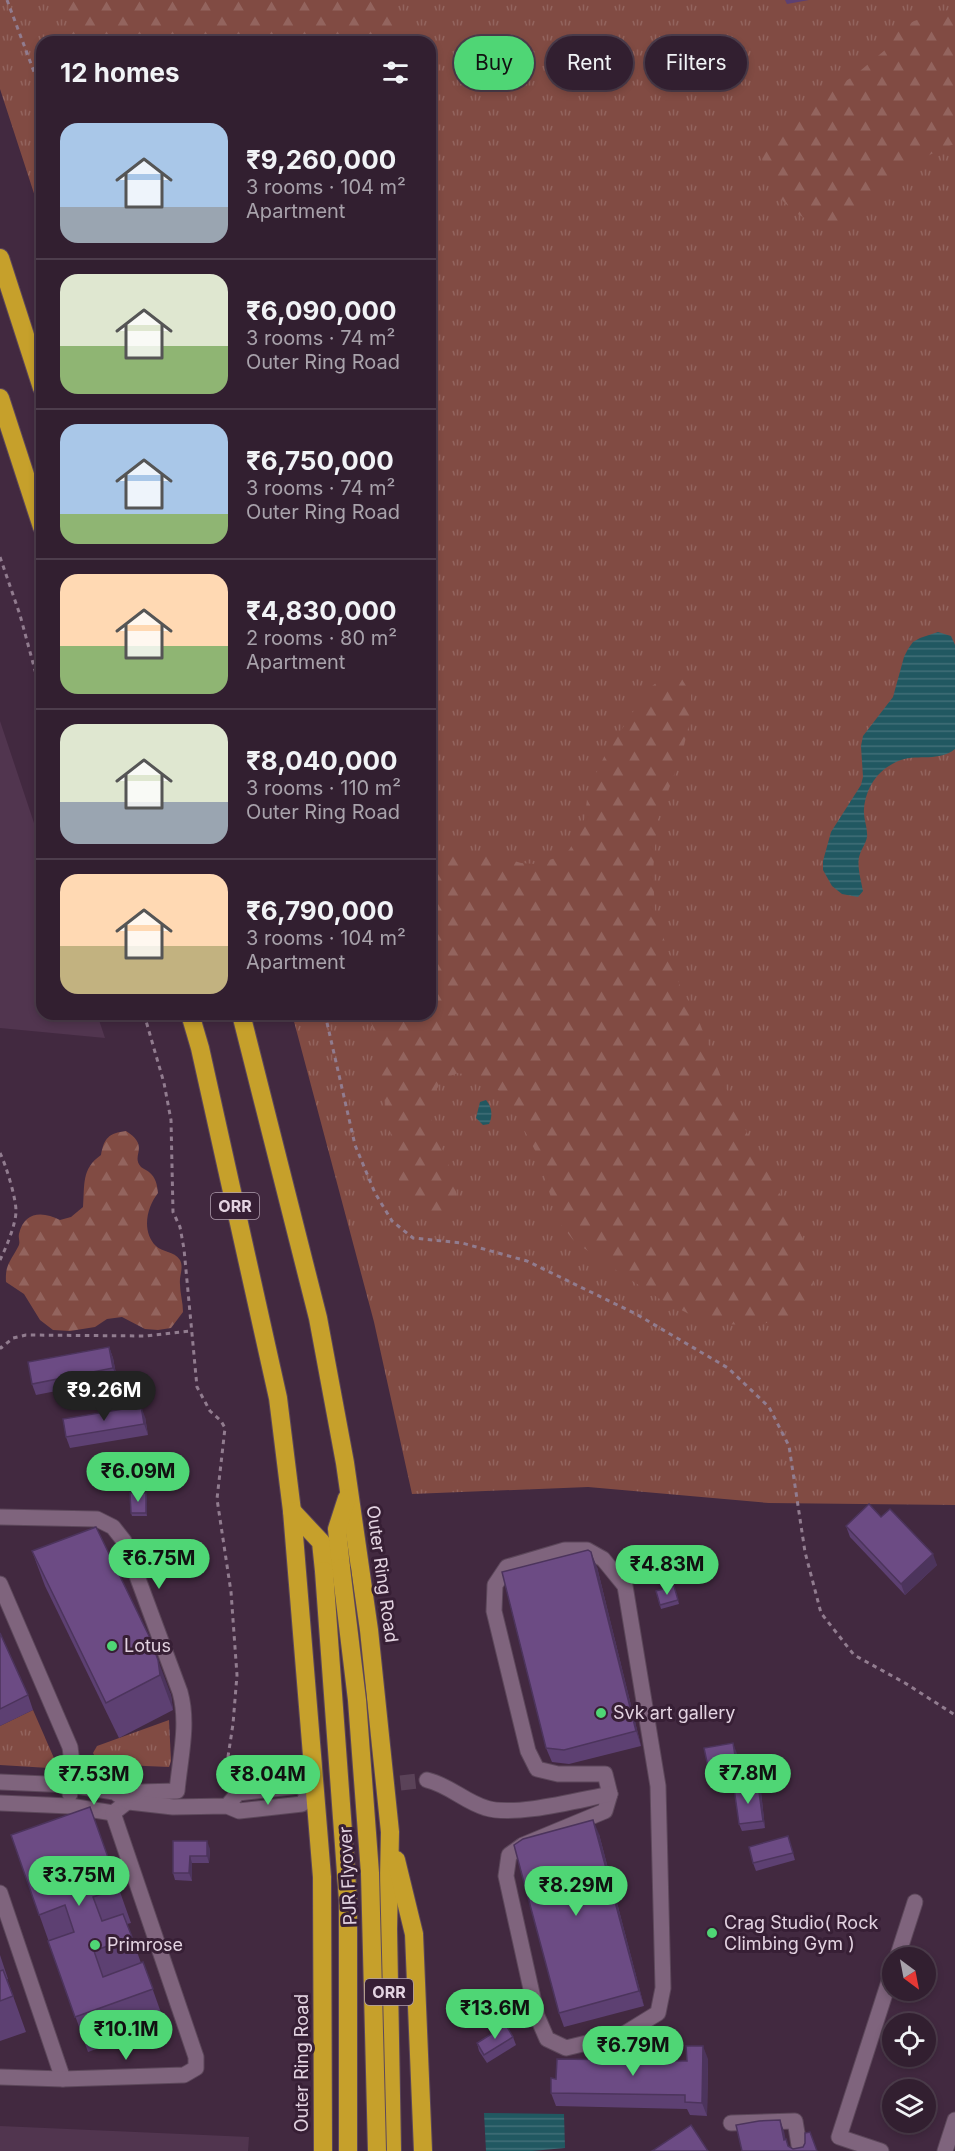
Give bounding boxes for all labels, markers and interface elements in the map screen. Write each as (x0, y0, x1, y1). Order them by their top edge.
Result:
chip: Buy (454, 36, 534, 90)
chip: Rent (546, 36, 633, 90)
chip: Filters (645, 36, 747, 90)
icon: filters (379, 56, 412, 89)
text: 12 homes (60, 57, 180, 88)
text: ₹9,260,000 (246, 144, 396, 175)
icon: home (108, 147, 180, 219)
text: 3 rooms · 104 m² (246, 175, 406, 199)
text: Apartment (246, 199, 345, 223)
text: ₹6,090,000 (246, 295, 397, 326)
icon: home (108, 298, 180, 370)
text: 3 rooms · 74 m² (246, 326, 395, 350)
text: Outer Ring Road (246, 350, 400, 374)
text: ₹6,750,000 (246, 445, 394, 476)
icon: home (108, 448, 180, 520)
text: 3 rooms · 74 m² (246, 476, 395, 500)
text: Outer Ring Road (246, 500, 400, 524)
text: ₹4,830,000 (246, 595, 397, 626)
icon: home (108, 598, 180, 670)
text: 2 rooms · 80 m² (246, 626, 397, 650)
text: Apartment (246, 650, 345, 674)
text: ₹8,040,000 (246, 745, 398, 776)
icon: home (108, 748, 180, 820)
text: 3 rooms · 110 m² (246, 776, 401, 800)
text: Outer Ring Road (246, 800, 400, 824)
text: ₹6,790,000 (246, 895, 394, 926)
icon: home (108, 898, 180, 970)
text: 3 rooms · 104 m² (246, 926, 406, 950)
text: Apartment (246, 950, 345, 974)
road number: ORR (211, 1193, 259, 1219)
pin: ₹9.26M (55, 1371, 153, 1422)
text: ₹9.26M (67, 1378, 141, 1402)
pin: ₹6.09M (89, 1452, 187, 1503)
text: ₹6.09M (100, 1459, 176, 1483)
street label: Outer Ring Road (362, 1504, 403, 1644)
pin: ₹6.75M (110, 1539, 208, 1590)
pin: ₹4.83M (618, 1545, 716, 1596)
text: ₹6.75M (123, 1546, 195, 1570)
text: ₹4.83M (630, 1552, 704, 1576)
place label: Lotus (124, 1635, 171, 1656)
marker: Lotus (105, 1639, 119, 1653)
place label: Svk art gallery (613, 1702, 735, 1723)
marker: Svk art gallery (594, 1706, 608, 1720)
pin: ₹7.8M (706, 1754, 790, 1805)
pin: ₹7.53M (45, 1755, 143, 1806)
pin: ₹8.04M (219, 1755, 317, 1806)
text: ₹7.8M (719, 1761, 777, 1785)
text: ₹7.53M (58, 1762, 130, 1786)
text: ₹8.04M (230, 1762, 306, 1786)
street label: PJR Flyover (334, 1826, 361, 1926)
pin: ₹3.75M (30, 1856, 128, 1907)
text: ₹3.75M (43, 1863, 115, 1887)
pin: ₹8.29M (527, 1866, 625, 1917)
text: ₹8.29M (539, 1873, 613, 1897)
place label: Crag Studio( Rock Climbing Gym ) (724, 1912, 878, 1954)
marker: Crag Studio( Rock Climbing Gym ) (705, 1926, 719, 1940)
place label: Primrose (107, 1934, 183, 1955)
marker: Primrose (88, 1938, 102, 1952)
north arrow (882, 1947, 936, 2001)
map controls (882, 1947, 936, 2133)
road number: ORR (365, 1979, 413, 2005)
pin: ₹13.6M (446, 1989, 544, 2040)
street label: Outer Ring Road (291, 1994, 312, 2132)
text: ₹13.6M (460, 1996, 530, 2020)
pin: ₹10.1M (77, 2010, 175, 2061)
button: locate (882, 2013, 936, 2067)
text: ₹10.1M (93, 2017, 159, 2041)
pin: ₹6.79M (584, 2026, 682, 2077)
text: ₹6.79M (596, 2033, 670, 2057)
button: layers (882, 2079, 936, 2133)

